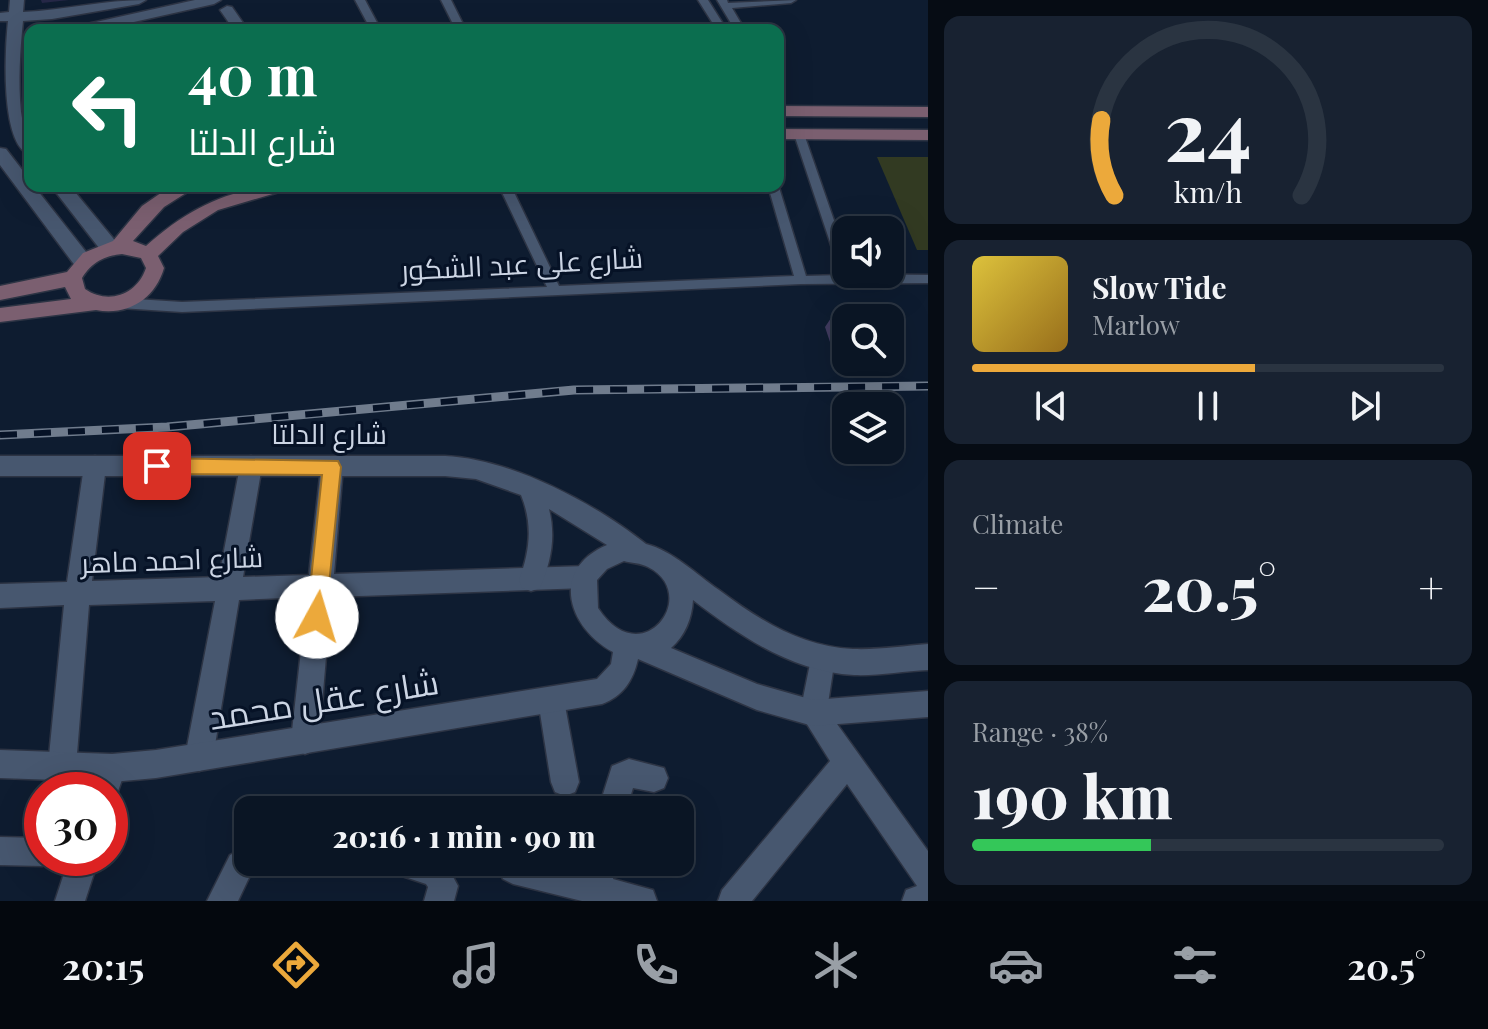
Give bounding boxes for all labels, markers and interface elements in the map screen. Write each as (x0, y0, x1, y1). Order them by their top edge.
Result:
text: 40 m (188, 36, 317, 111)
icon: left (56, 56, 160, 160)
text: 24 (1164, 72, 1252, 183)
text: شارع الدلتا (188, 116, 337, 164)
text: km/h (1174, 172, 1242, 210)
map controls (832, 216, 904, 464)
button: sound (832, 216, 904, 288)
street label: شارع على عبد الشكور (398, 238, 644, 289)
text: Slow Tide (1092, 267, 1227, 307)
button: search (832, 304, 904, 376)
text: Marlow (1092, 307, 1180, 342)
icon: previous (1029, 384, 1073, 428)
icon: pause (1186, 384, 1230, 428)
icon: next (1343, 384, 1387, 428)
button: layers (832, 392, 904, 464)
street label: شارع الدلتا (271, 414, 387, 453)
pin (123, 432, 191, 500)
icon: arrive (135, 444, 179, 488)
text: Climate (972, 506, 1063, 541)
street label: شارع احمد ماهر (78, 537, 264, 582)
text: 20.5° (1142, 546, 1276, 626)
text: − (972, 556, 1000, 615)
text: + (1418, 556, 1444, 615)
position arrow (275, 575, 359, 659)
street label: شارع عقل محمد (206, 657, 442, 741)
text: Range · 38% (972, 714, 1108, 749)
text: 190 km (972, 754, 1173, 834)
speed limit sign: 30 (24, 772, 128, 876)
text: 20:16 · 1 min · 90 m (332, 816, 596, 856)
icon: directions (268, 937, 324, 993)
icon: music (448, 937, 504, 993)
icon: phone (628, 937, 684, 993)
icon: climate (808, 937, 864, 993)
icon: car (988, 937, 1044, 993)
icon: filters (1167, 937, 1223, 993)
text: 20:15 (62, 941, 144, 989)
text: 20.5° (1347, 941, 1426, 989)

